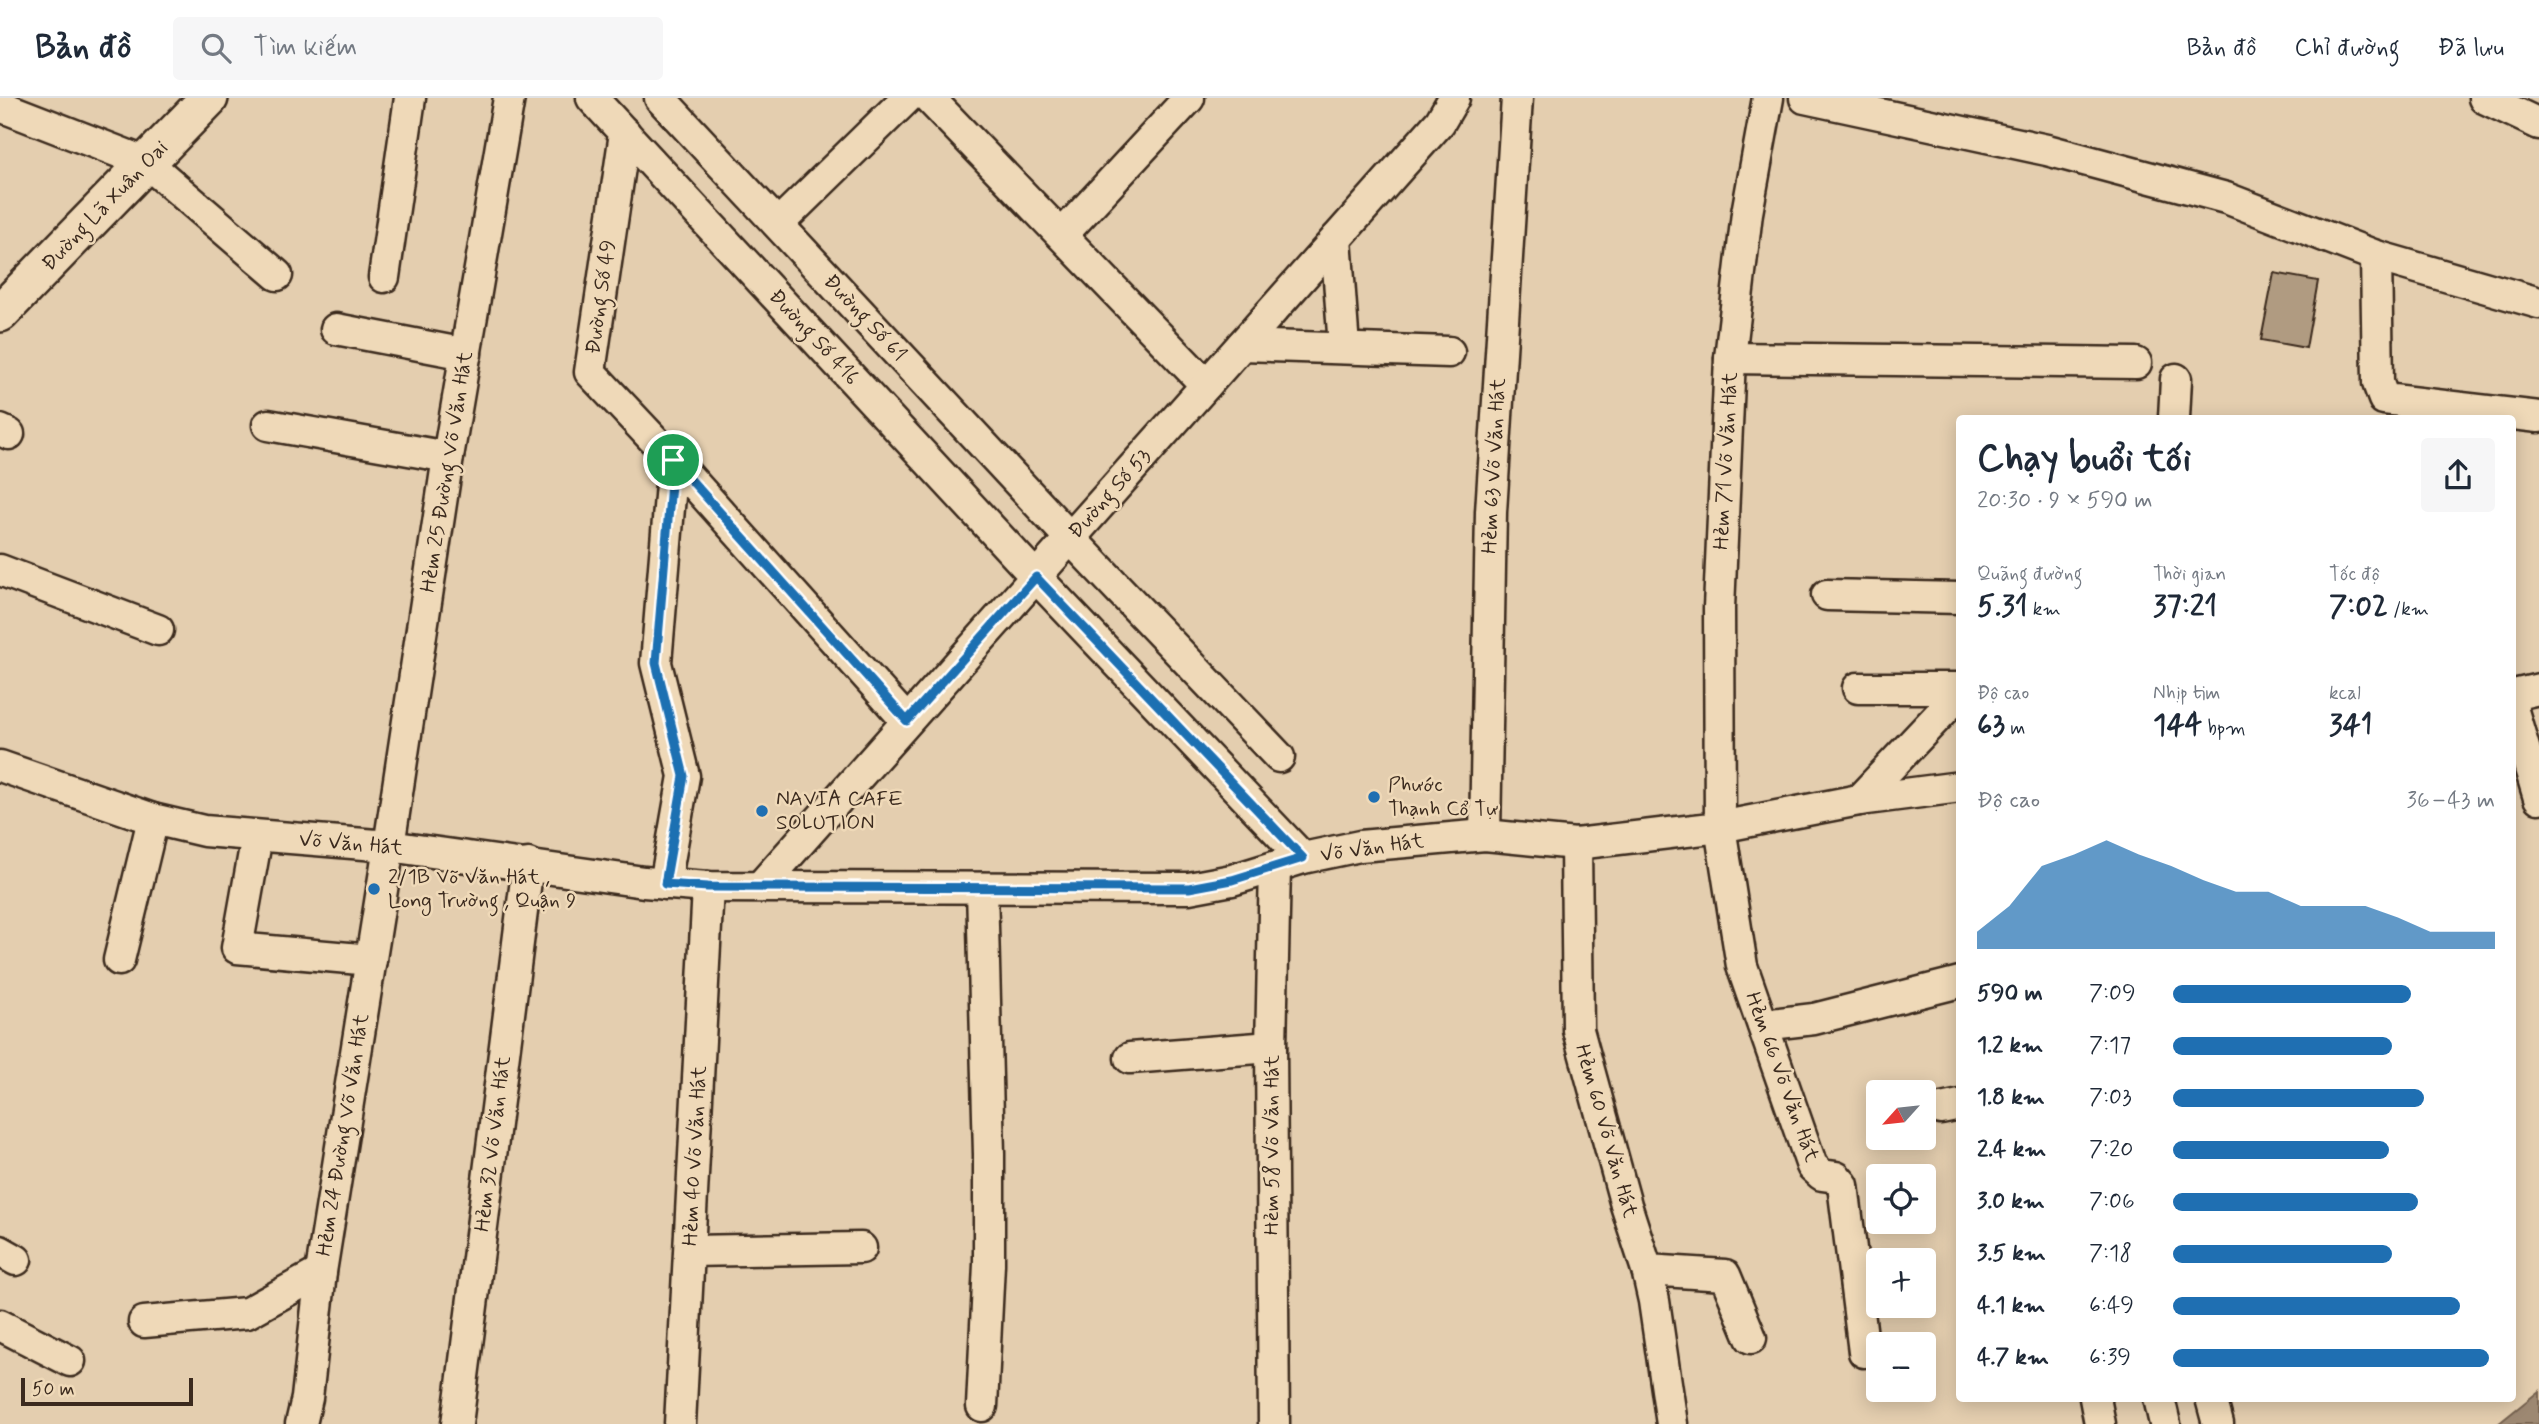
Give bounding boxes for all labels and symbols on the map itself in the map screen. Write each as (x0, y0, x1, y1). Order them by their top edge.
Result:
street label: Đường Lã Xuân Oai (35, 135, 176, 279)
street label: Đường Số 49 (579, 238, 625, 356)
street label: Đường Số 61 (816, 268, 913, 369)
street label: Đường Số 416 (761, 283, 866, 392)
street label: Hẻm 25 Đường Võ Văn Hát (414, 349, 482, 595)
street label: Hẻm 71 Võ Văn Hát (1707, 371, 1745, 551)
street label: Hẻm 63 Võ Văn Hát (1475, 377, 1513, 555)
pin (643, 430, 703, 490)
street label: Đường Số 53 (1062, 443, 1159, 546)
place label: Phước Thạnh Cổ Tự (1388, 771, 1498, 823)
place label: NAVIA CAFE SOLUTION (776, 785, 903, 837)
marker: Phước Thạnh Cổ Tự (1366, 789, 1382, 805)
marker: NAVIA CAFE SOLUTION (754, 803, 770, 819)
street label: Võ Văn Hát (298, 826, 405, 863)
street label: Võ Văn Hát (1318, 827, 1426, 869)
place label: 2/1B Võ Văn Hát , Long Trường , Quận 9 (388, 863, 576, 917)
marker: 2/1B Võ Văn Hát , Long Trường , Quận 9 (366, 881, 382, 897)
street label: Hẻm 66 Võ Văn Hát (1738, 988, 1826, 1166)
street label: Hẻm 24 Đường Võ Văn Hát (310, 1011, 378, 1259)
street label: Hẻm 60 Võ Văn Hát (1568, 1041, 1644, 1222)
street label: Hẻm 32 Võ Văn Hát (468, 1054, 518, 1233)
street label: Hẻm 58 Võ Văn Hát (1258, 1054, 1286, 1235)
street label: Hẻm 40 Võ Văn Hát (676, 1064, 714, 1247)
north arrow (1866, 1080, 1936, 1150)
scale bar (21, 1375, 192, 1407)

